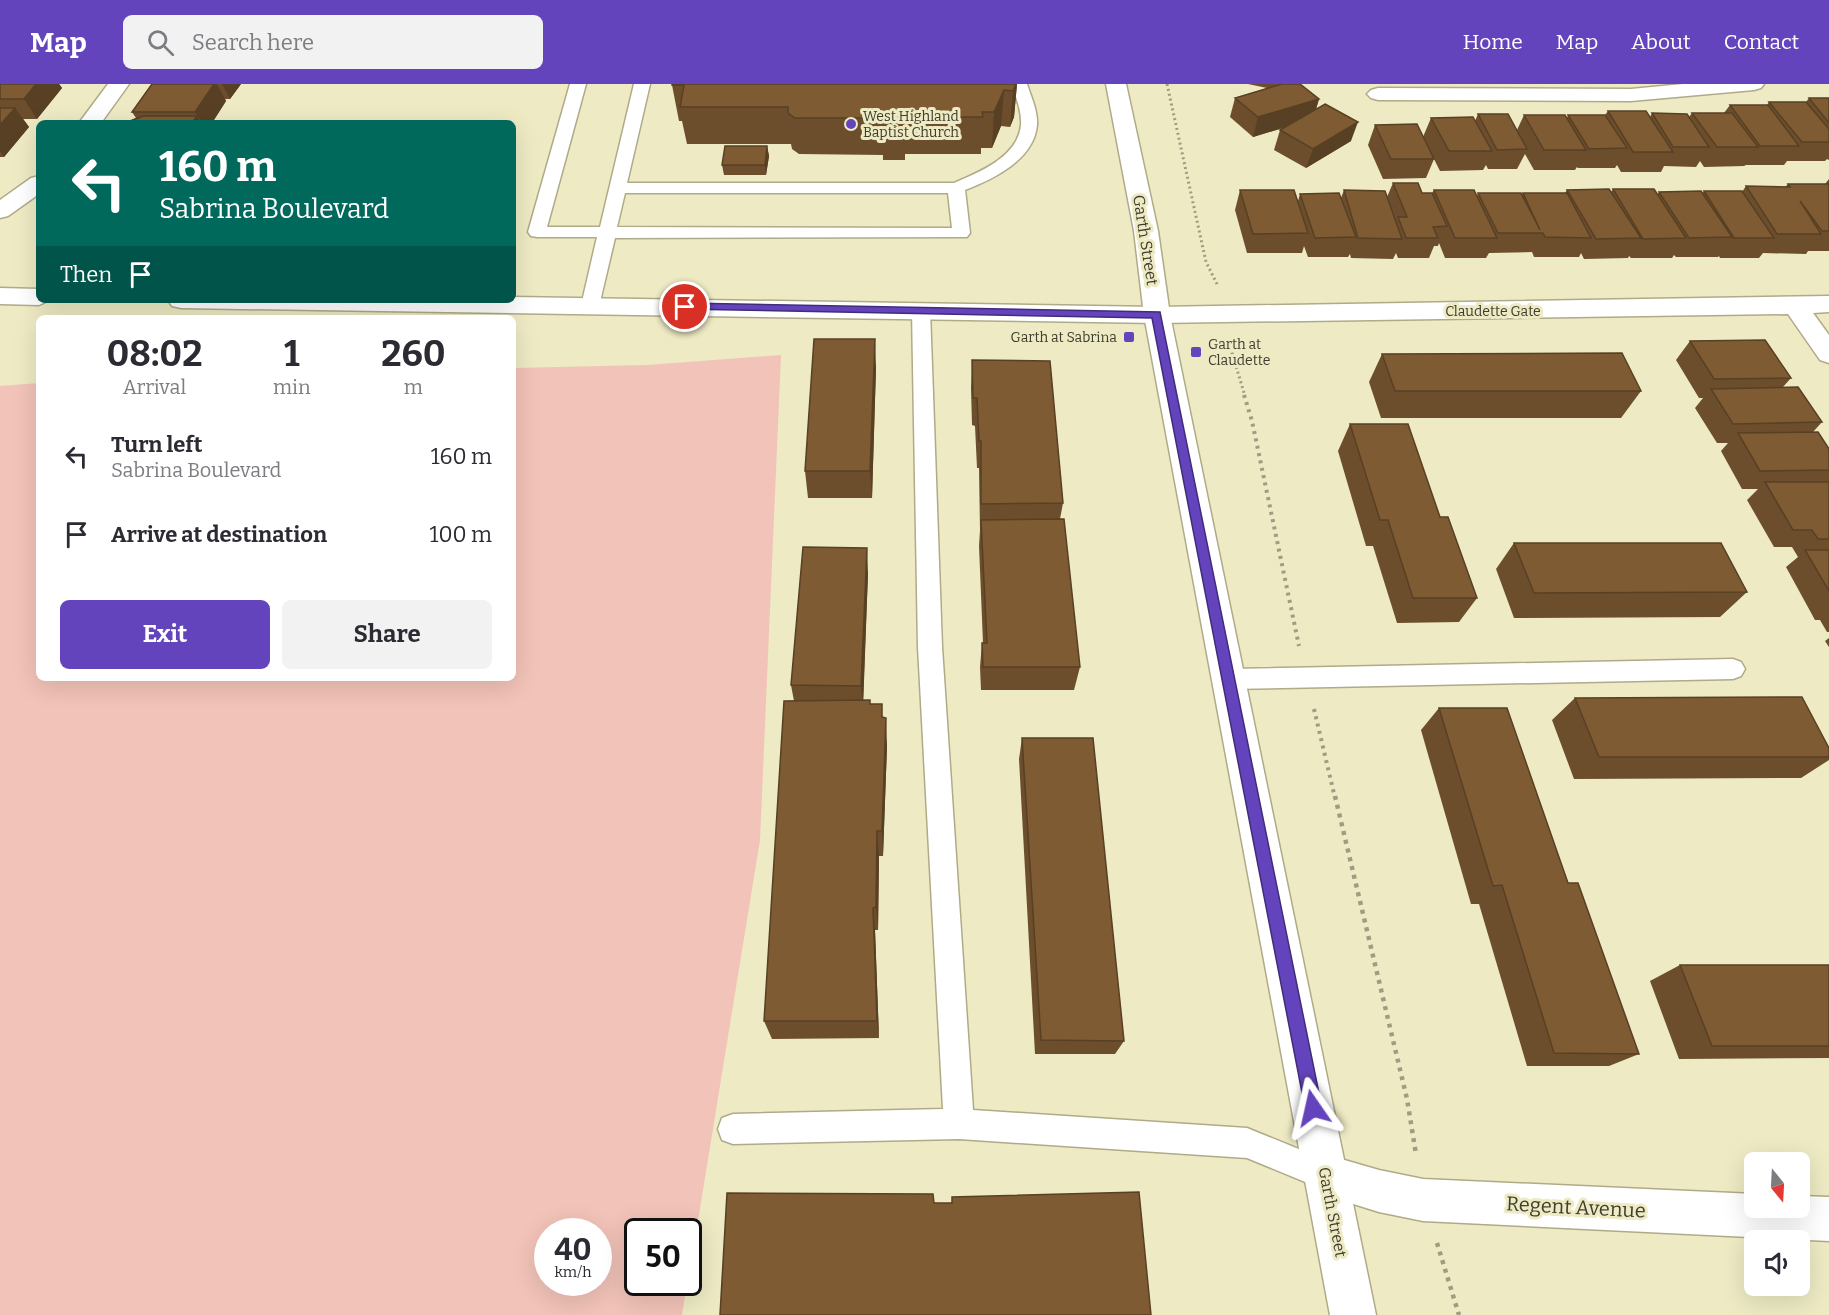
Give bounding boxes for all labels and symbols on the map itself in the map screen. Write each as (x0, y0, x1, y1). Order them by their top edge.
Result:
place label: West Highland Baptist Church (863, 108, 959, 141)
marker: West Highland Baptist Church (844, 117, 858, 131)
street label: Garth Street (1129, 193, 1162, 287)
pin (659, 281, 710, 332)
street label: Claudette Gate (1445, 303, 1541, 320)
place label: Garth at Sabrina (1011, 329, 1117, 346)
marker: Garth at Sabrina (1122, 330, 1136, 344)
place label: Garth at Claudette (1208, 336, 1270, 369)
marker: Garth at Claudette (1189, 345, 1203, 359)
position arrow (1281, 1076, 1345, 1140)
north arrow (1744, 1152, 1810, 1218)
street label: Garth Street (1314, 1165, 1351, 1259)
street label: Regent Avenue (1506, 1191, 1646, 1223)
speed limit sign: 50 (624, 1218, 702, 1296)

